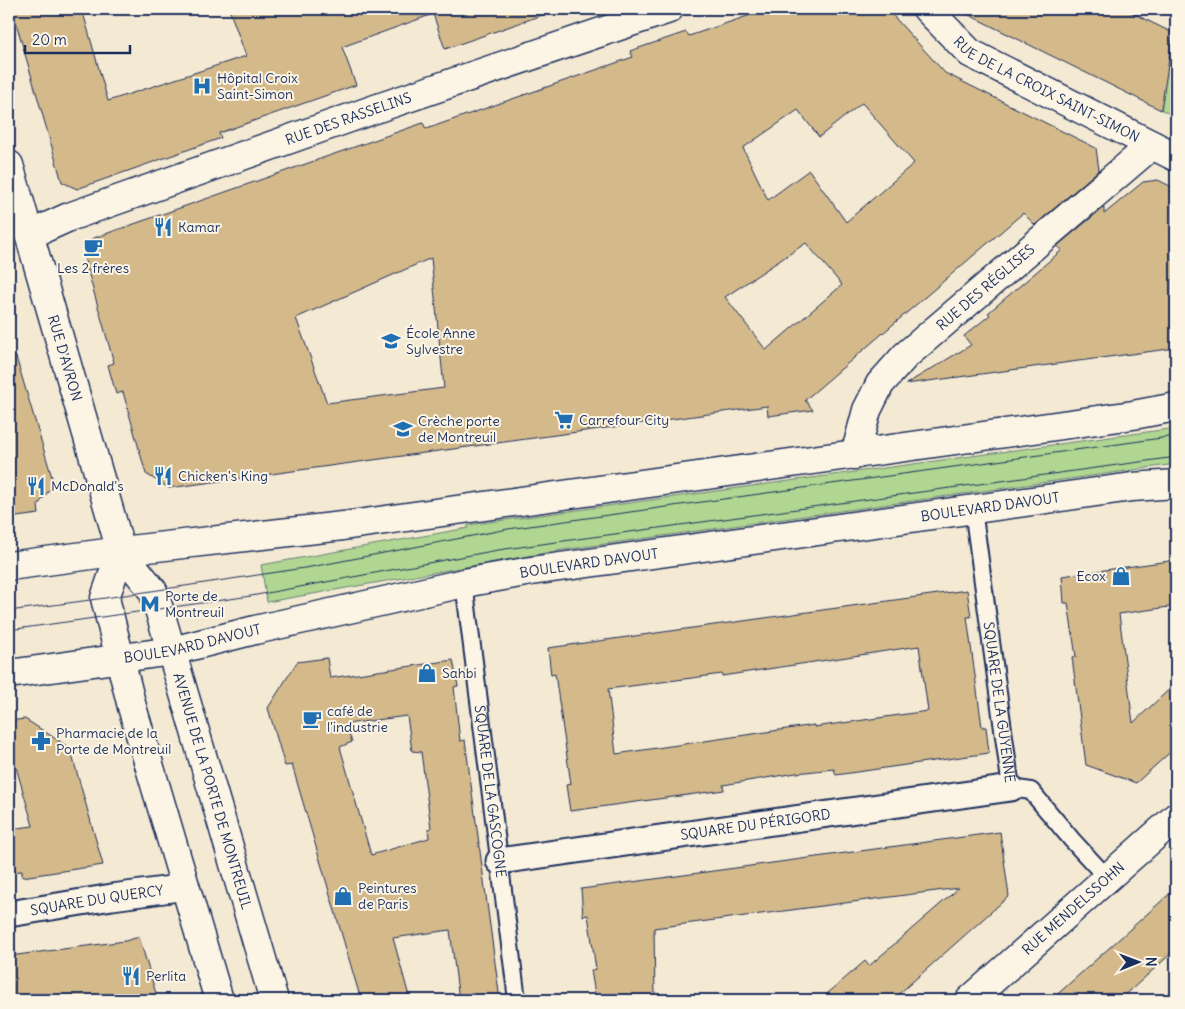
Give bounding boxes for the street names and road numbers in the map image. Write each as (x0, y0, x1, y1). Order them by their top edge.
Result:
street label: RUE DE LA CROIX SAINT-SIMON (950, 32, 1143, 146)
street label: RUE DES RASSELINS (283, 88, 414, 149)
street label: RUE DES RÉGLISES (933, 240, 1039, 334)
street label: RUE D'AVRON (44, 313, 86, 403)
street label: BOULEVARD DAVOUT (920, 488, 1061, 525)
street label: BOULEVARD DAVOUT (518, 544, 659, 582)
street label: BOULEVARD DAVOUT (123, 620, 263, 667)
street label: SQUARE DE LA GUYENNE (979, 621, 1019, 784)
street label: AVENUE DE LA PORTE DE MONTREUIL (169, 671, 256, 912)
street label: SQUARE DE LA GASCOGNE (471, 704, 510, 879)
street label: SQUARE DU PÉRIGORD (679, 805, 832, 844)
street label: RUE MENDELSSOHN (1018, 858, 1128, 959)
street label: SQUARE DU QUERCY (29, 881, 165, 919)

